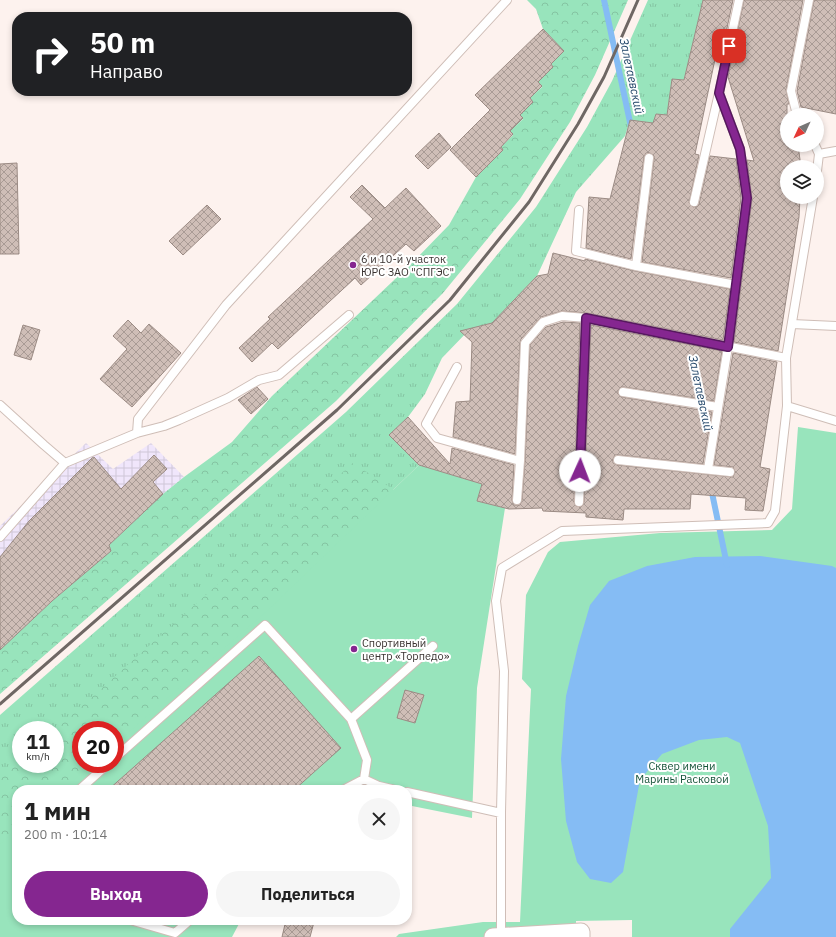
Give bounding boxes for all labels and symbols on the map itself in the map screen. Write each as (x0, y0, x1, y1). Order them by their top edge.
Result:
pin (712, 29, 746, 63)
water label: Залетаевский (617, 37, 647, 116)
north arrow (780, 108, 824, 152)
place label: 6 и 10-й участок ЮРС ЗАО "СПГЭС" (361, 252, 454, 279)
marker: 6 и 10-й участок ЮРС ЗАО "СПГЭС" (348, 260, 358, 270)
water label: Залетаевский (686, 354, 716, 433)
position arrow (559, 450, 601, 492)
place label: Спортивный центр «Торпедо» (362, 636, 450, 663)
marker: Спортивный центр «Торпедо» (349, 644, 359, 654)
speed limit sign: 20 (72, 721, 124, 773)
park label: Сквер имени Марины Расковой (635, 759, 729, 786)

